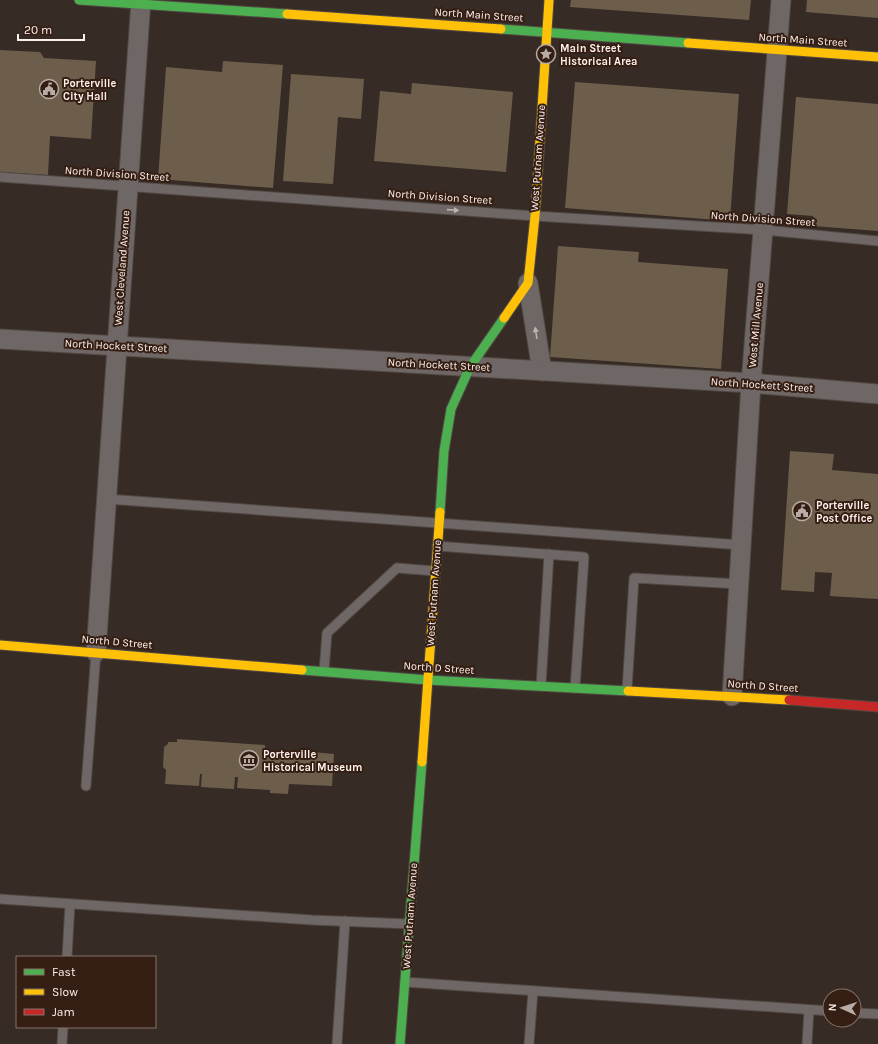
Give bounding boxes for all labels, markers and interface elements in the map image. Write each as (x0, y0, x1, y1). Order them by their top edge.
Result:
street label: North Main Street (434, 5, 524, 25)
scale bar (18, 16, 84, 42)
text: 20 m (24, 23, 52, 37)
street label: North Main Street (758, 30, 848, 50)
place label: Main Street Historical Area (560, 42, 638, 68)
place icon: Main Street Historical Area (535, 43, 557, 65)
place label: Porterville City Hall (63, 77, 116, 103)
public building icon: Porterville City Hall (38, 78, 60, 100)
street label: West Putnam Avenue (528, 104, 548, 212)
street label: North Division Street (64, 164, 170, 184)
street label: North Division Street (387, 187, 493, 207)
one-way arrow (447, 206, 459, 213)
street label: North Division Street (710, 209, 816, 229)
street label: West Cleveland Avenue (111, 210, 133, 326)
street label: West Mill Avenue (746, 282, 766, 368)
one-way arrow (533, 327, 539, 339)
street label: North Hockett Street (64, 337, 168, 355)
street label: North Hockett Street (387, 356, 491, 374)
street label: North Hockett Street (710, 375, 814, 395)
place label: Porterville Post Office (816, 499, 873, 525)
public building icon: Porterville Post Office (791, 500, 813, 522)
street label: West Putnam Avenue (424, 539, 444, 647)
street label: North D Street (81, 632, 153, 652)
street label: North D Street (403, 659, 475, 677)
street label: North D Street (727, 677, 799, 695)
place label: Porterville Historical Museum (263, 748, 363, 774)
museum icon: Porterville Historical Museum (238, 749, 260, 771)
street label: West Putnam Avenue (400, 862, 420, 970)
legend (16, 956, 156, 1028)
text: Fast (52, 965, 76, 979)
text: Slow (52, 985, 78, 999)
north arrow (822, 988, 862, 1028)
text: N (826, 1003, 839, 1012)
text: Jam (52, 1005, 75, 1019)

